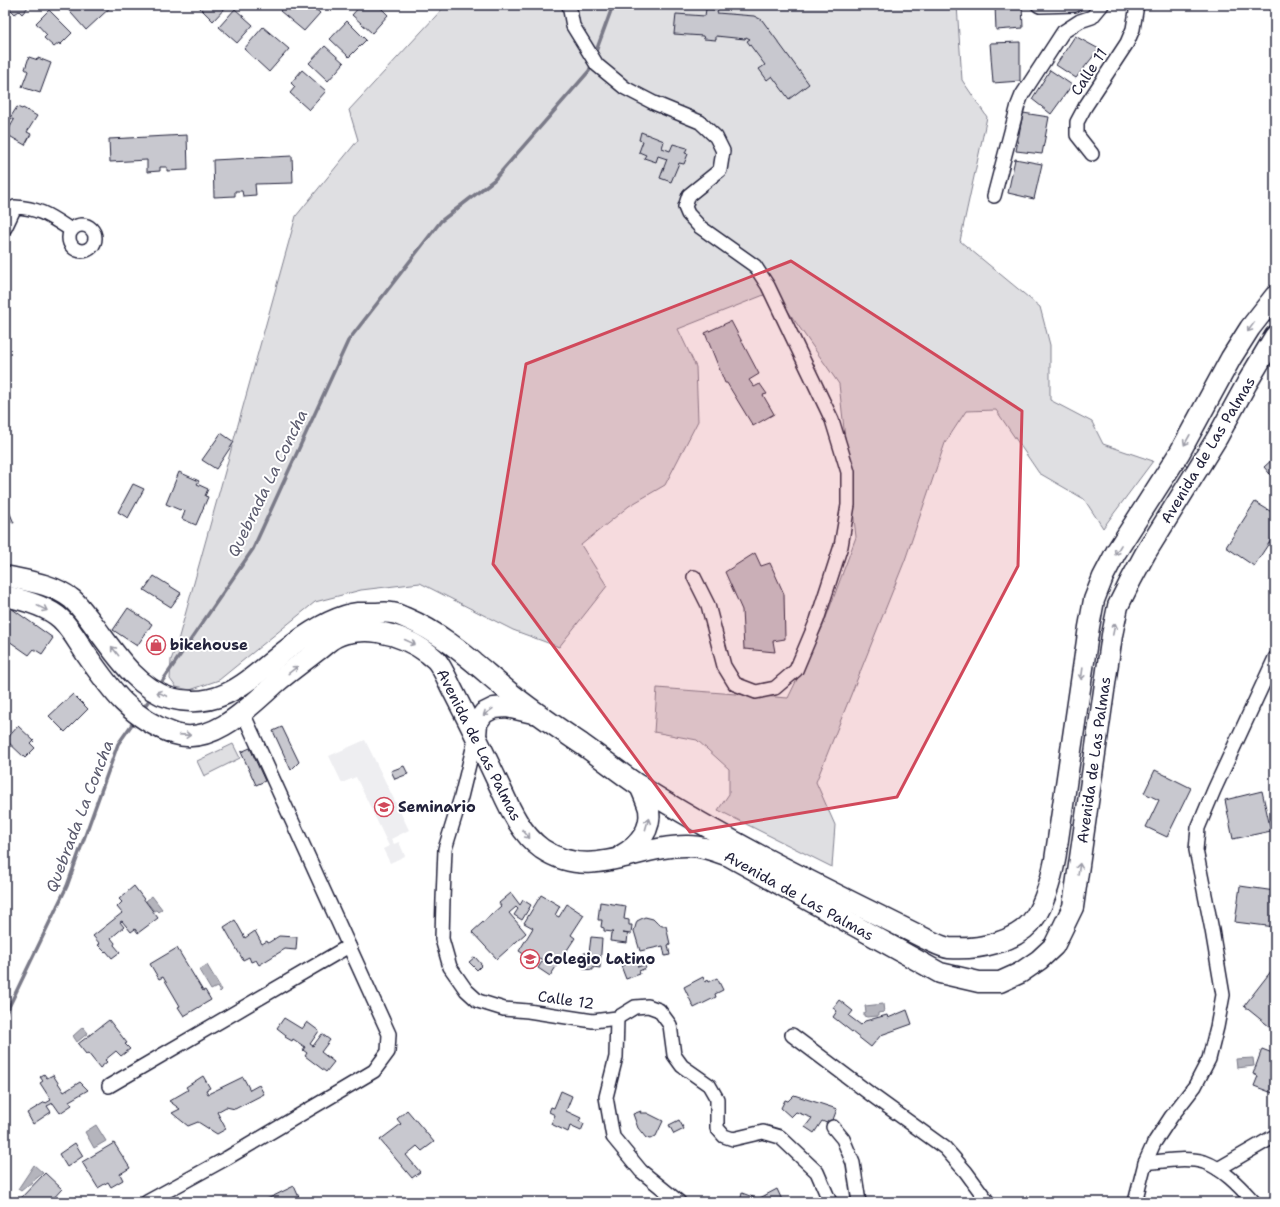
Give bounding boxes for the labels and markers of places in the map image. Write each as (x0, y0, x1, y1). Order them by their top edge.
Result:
shop icon: bikehouse (145, 634, 167, 656)
place label: bikehouse (170, 635, 248, 655)
school or university icon: Seminario (373, 796, 395, 818)
place label: Seminario (398, 797, 476, 817)
school or university icon: Colegio Latino (519, 948, 541, 970)
place label: Colegio Latino (544, 949, 655, 969)

